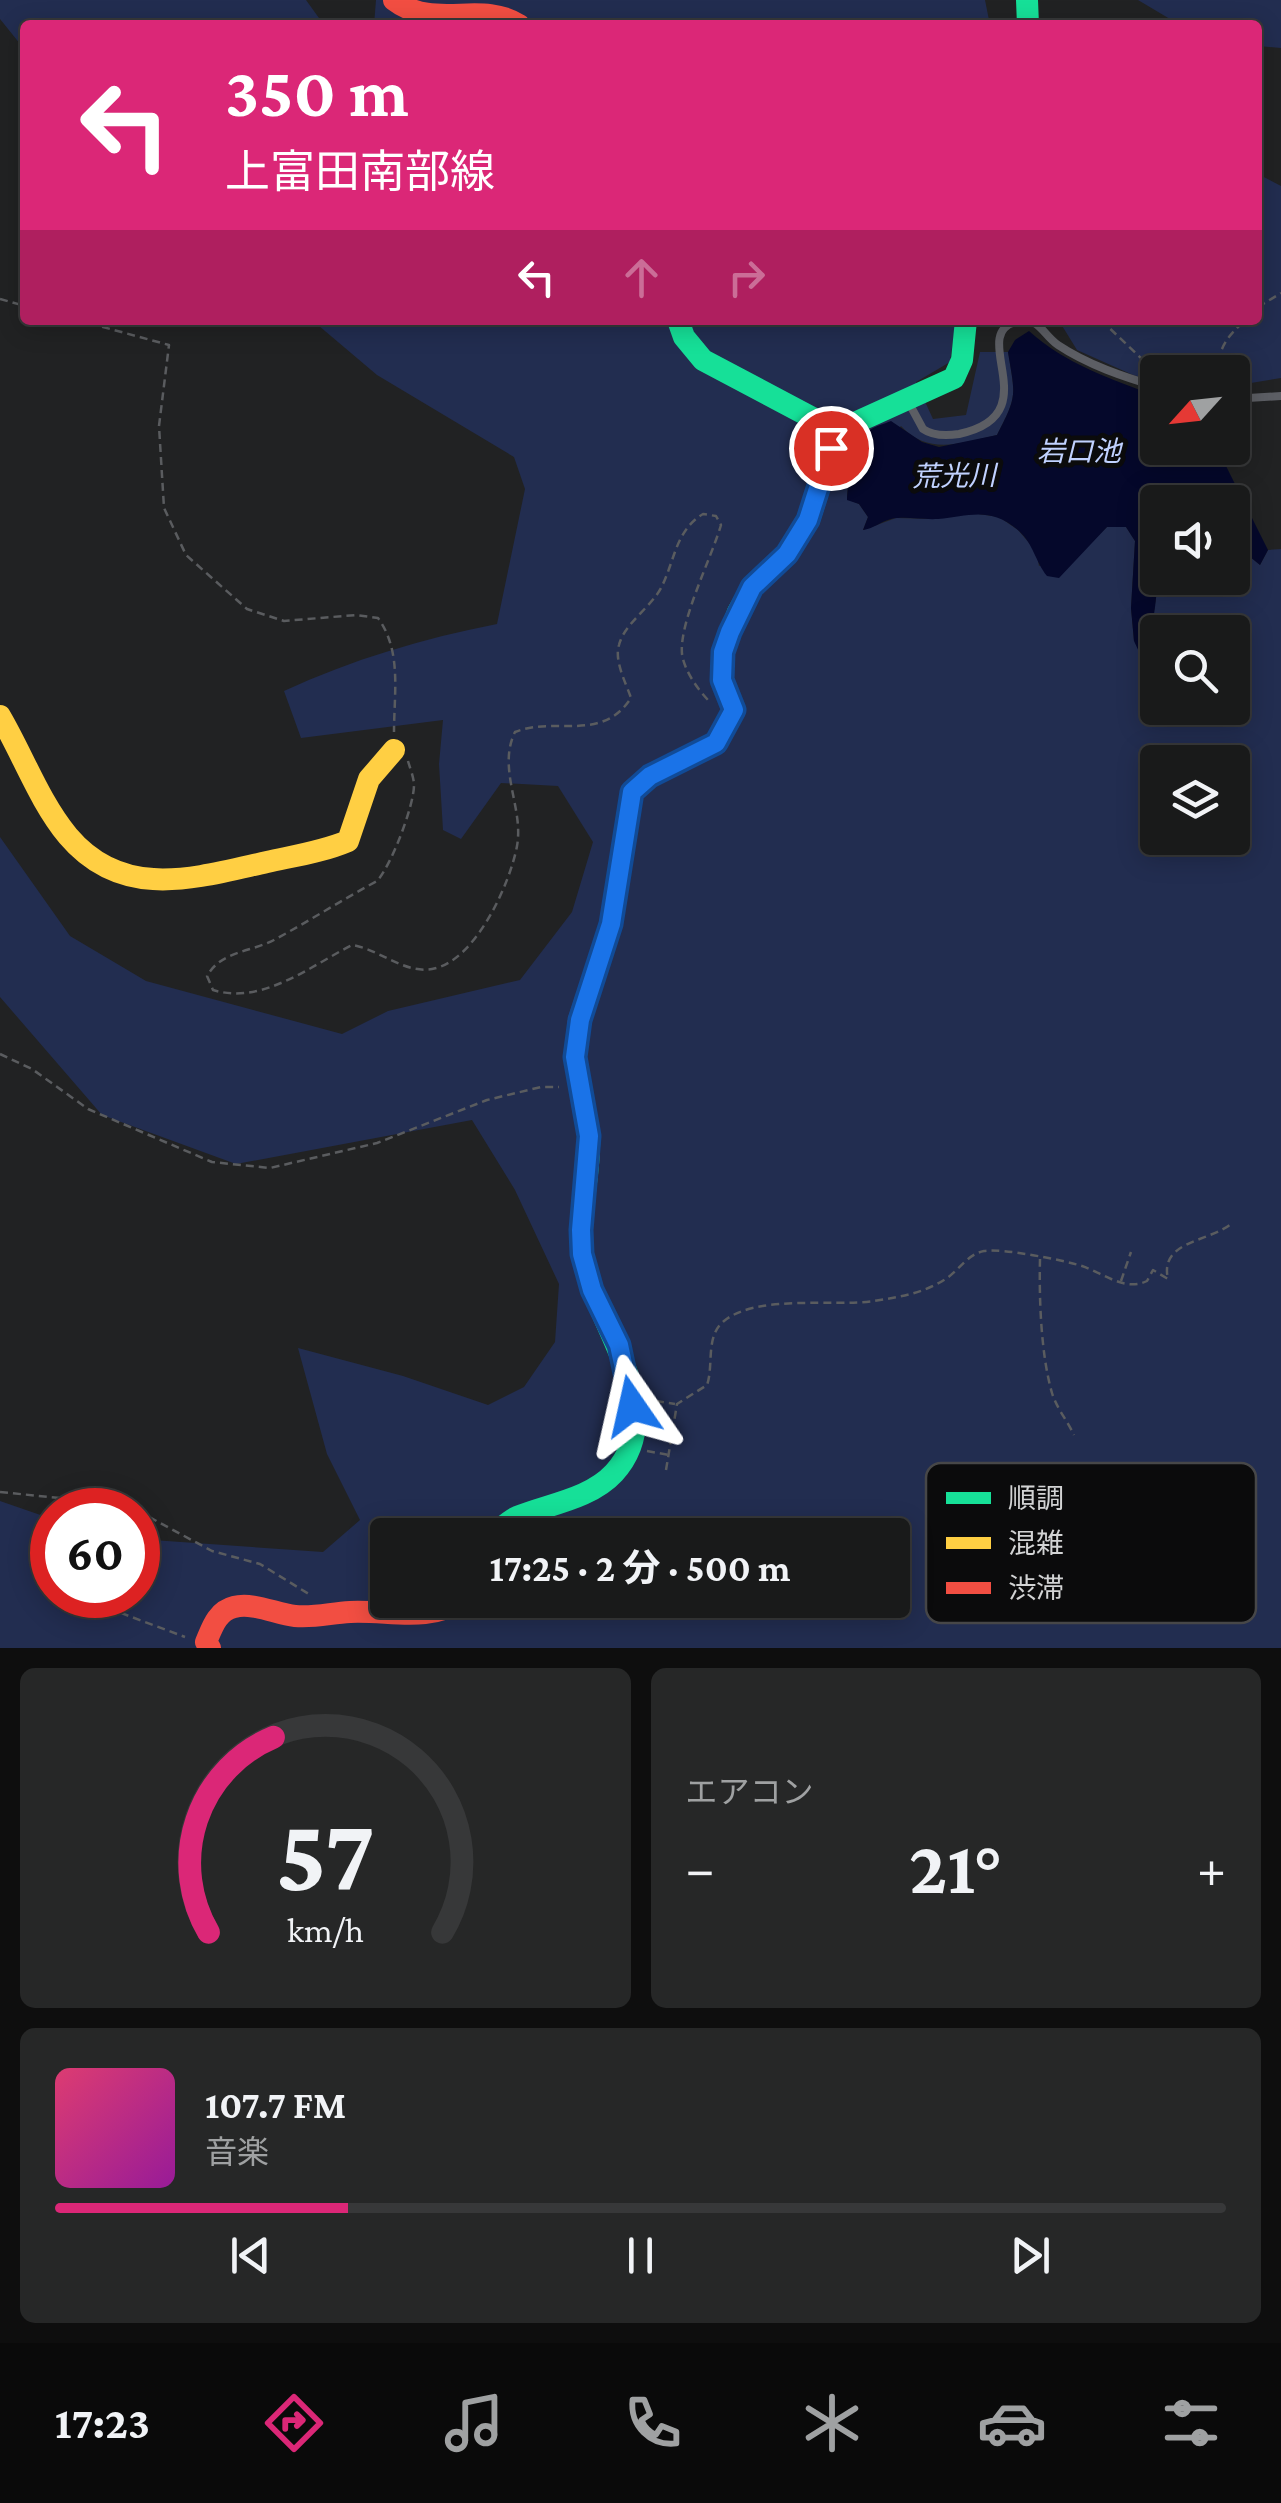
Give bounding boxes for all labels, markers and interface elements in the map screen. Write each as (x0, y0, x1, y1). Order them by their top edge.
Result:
text: 350 m (225, 53, 409, 131)
icon: left (60, 60, 190, 190)
text: 上富田南部線 (225, 147, 495, 197)
icon: left (509, 250, 564, 305)
icon: ahead (614, 250, 669, 305)
icon: right (719, 250, 774, 305)
north arrow (1140, 355, 1250, 465)
map controls (1140, 355, 1250, 855)
pin (789, 406, 874, 491)
icon: arrive (804, 421, 859, 476)
water label: 岩口池 (1037, 436, 1124, 467)
water label: 荒光川 (912, 460, 999, 492)
button: sound (1140, 485, 1250, 595)
button: search (1140, 615, 1250, 725)
button: layers (1140, 745, 1250, 855)
position arrow (580, 1354, 684, 1458)
legend (926, 1463, 1256, 1623)
text: 順調 (1008, 1483, 1064, 1514)
speed limit sign: 60 (30, 1488, 160, 1618)
text: 混雑 (1008, 1528, 1064, 1559)
text: 17:25 · 2 分 · 500 m (490, 1547, 790, 1589)
text: 渋滞 (1008, 1573, 1064, 1604)
text: エアコン (686, 1774, 814, 1810)
text: 57 (276, 1797, 375, 1912)
text: 21° (909, 1826, 1002, 1909)
text: − (686, 1838, 715, 1899)
text: + (1197, 1838, 1226, 1899)
text: km/h (287, 1910, 364, 1950)
text: 107.7 FM (205, 2084, 346, 2126)
text: 音楽 (205, 2134, 269, 2170)
icon: previous (223, 2228, 278, 2283)
icon: pause (613, 2228, 668, 2283)
icon: next (1003, 2228, 1058, 2283)
icon: directions (259, 2388, 329, 2458)
icon: music (439, 2388, 509, 2458)
icon: phone (618, 2388, 688, 2458)
icon: climate (797, 2388, 867, 2458)
icon: car (977, 2388, 1047, 2458)
icon: filters (1156, 2388, 1226, 2458)
text: 17:23 (55, 2398, 150, 2448)

